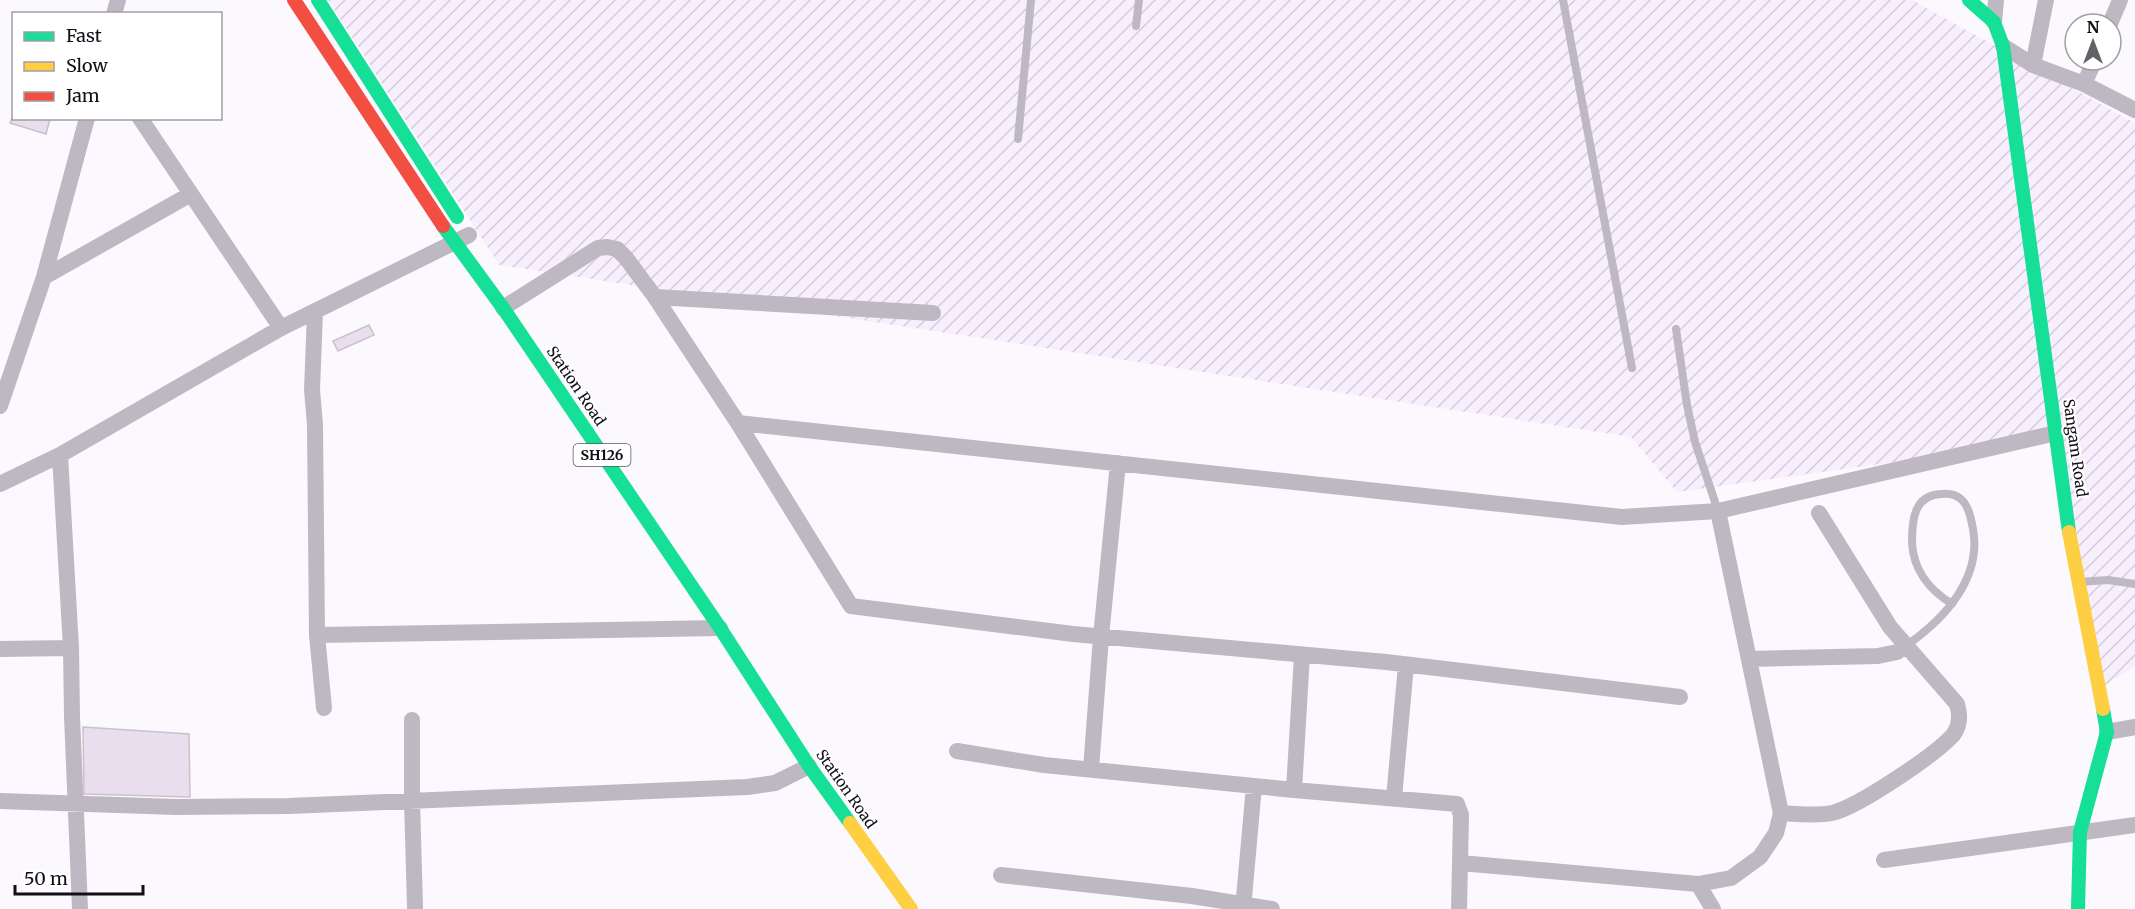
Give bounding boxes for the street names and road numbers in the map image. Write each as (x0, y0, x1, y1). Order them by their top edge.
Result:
street label: Station Road (543, 342, 610, 429)
street label: Sangam Road (2059, 398, 2092, 498)
road number: SH126 (574, 444, 630, 466)
street label: Station Road (812, 746, 881, 832)

